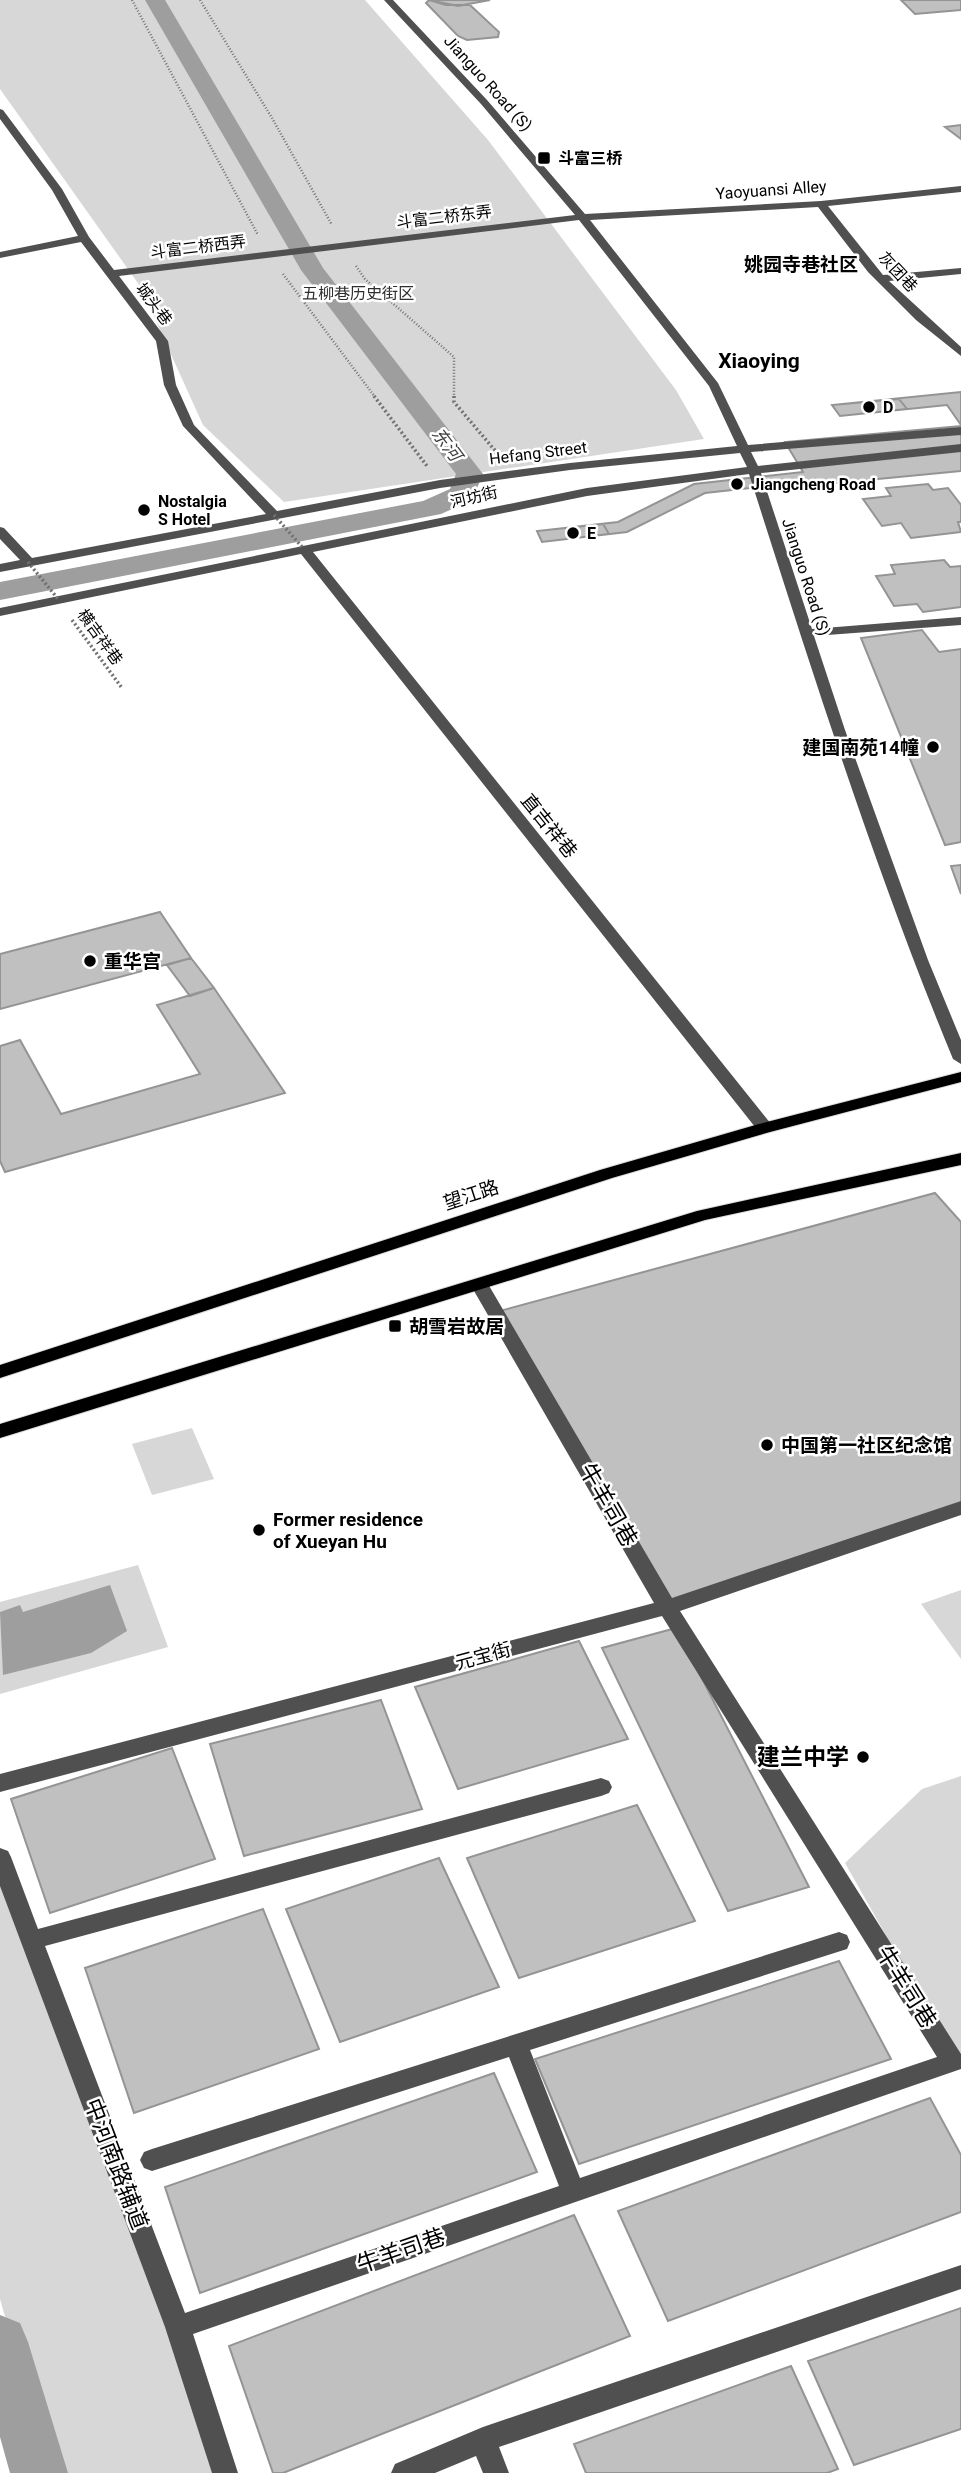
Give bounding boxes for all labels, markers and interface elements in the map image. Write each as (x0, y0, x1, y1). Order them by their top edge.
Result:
street label: Jianguo Road (S) (440, 31, 536, 135)
place label: 斗富三桥 (558, 149, 623, 168)
marker: 斗富三桥 (536, 150, 552, 166)
street label: Yaoyuansi Alley (715, 177, 827, 203)
street label: 斗富二桥东弄 (395, 202, 493, 232)
street label: 斗富二桥西弄 (149, 232, 247, 262)
street label: 灰团巷 (875, 248, 921, 296)
district label: 姚园寺巷社区 (744, 253, 858, 276)
street label: 城头巷 (132, 279, 176, 329)
park label: 五柳巷历史街区 (302, 284, 414, 303)
district label: Xiaoying (718, 349, 800, 373)
place label: D (883, 398, 893, 417)
marker: D (861, 399, 877, 415)
water label: 东河 (428, 423, 468, 467)
street label: Hefang Street (488, 438, 588, 468)
place label: Jiangcheng Road (751, 475, 876, 494)
marker: Jiangcheng Road (729, 476, 745, 492)
street label: 河坊街 (448, 482, 500, 512)
place label: Nostalgia S Hotel (158, 492, 227, 529)
marker: Nostalgia S Hotel (136, 502, 152, 518)
street label: Jianguo Road (S) (778, 516, 834, 638)
place label: E (587, 524, 596, 543)
marker: E (565, 525, 581, 541)
street label: 横吉祥巷 (74, 606, 126, 668)
place label: 建国南苑14幢 (802, 736, 919, 759)
marker: 建国南苑14幢 (925, 739, 941, 755)
street label: 直吉祥巷 (516, 789, 582, 863)
place label: 重华宫 (104, 950, 161, 973)
marker: 重华宫 (82, 953, 98, 969)
street label: 望江路 (440, 1175, 502, 1215)
place label: 胡雪岩故居 (409, 1315, 504, 1338)
marker: 胡雪岩故居 (387, 1318, 403, 1334)
place label: 中国第一社区纪念馆 (781, 1434, 952, 1457)
marker: 中国第一社区纪念馆 (759, 1437, 775, 1453)
street label: 牛羊司巷 (573, 1458, 643, 1552)
place label: Former residence of Xueyan Hu (273, 1508, 423, 1553)
marker: Former residence of Xueyan Hu (251, 1522, 267, 1538)
street label: 元宝街 (452, 1638, 514, 1674)
place label: 建兰中学 (757, 1744, 849, 1771)
marker: 建兰中学 (855, 1749, 871, 1765)
street label: 牛羊司巷 (870, 1941, 942, 2033)
street label: 中河南路辅道 (79, 2095, 153, 2233)
street label: 牛羊司巷 (353, 2223, 449, 2279)

